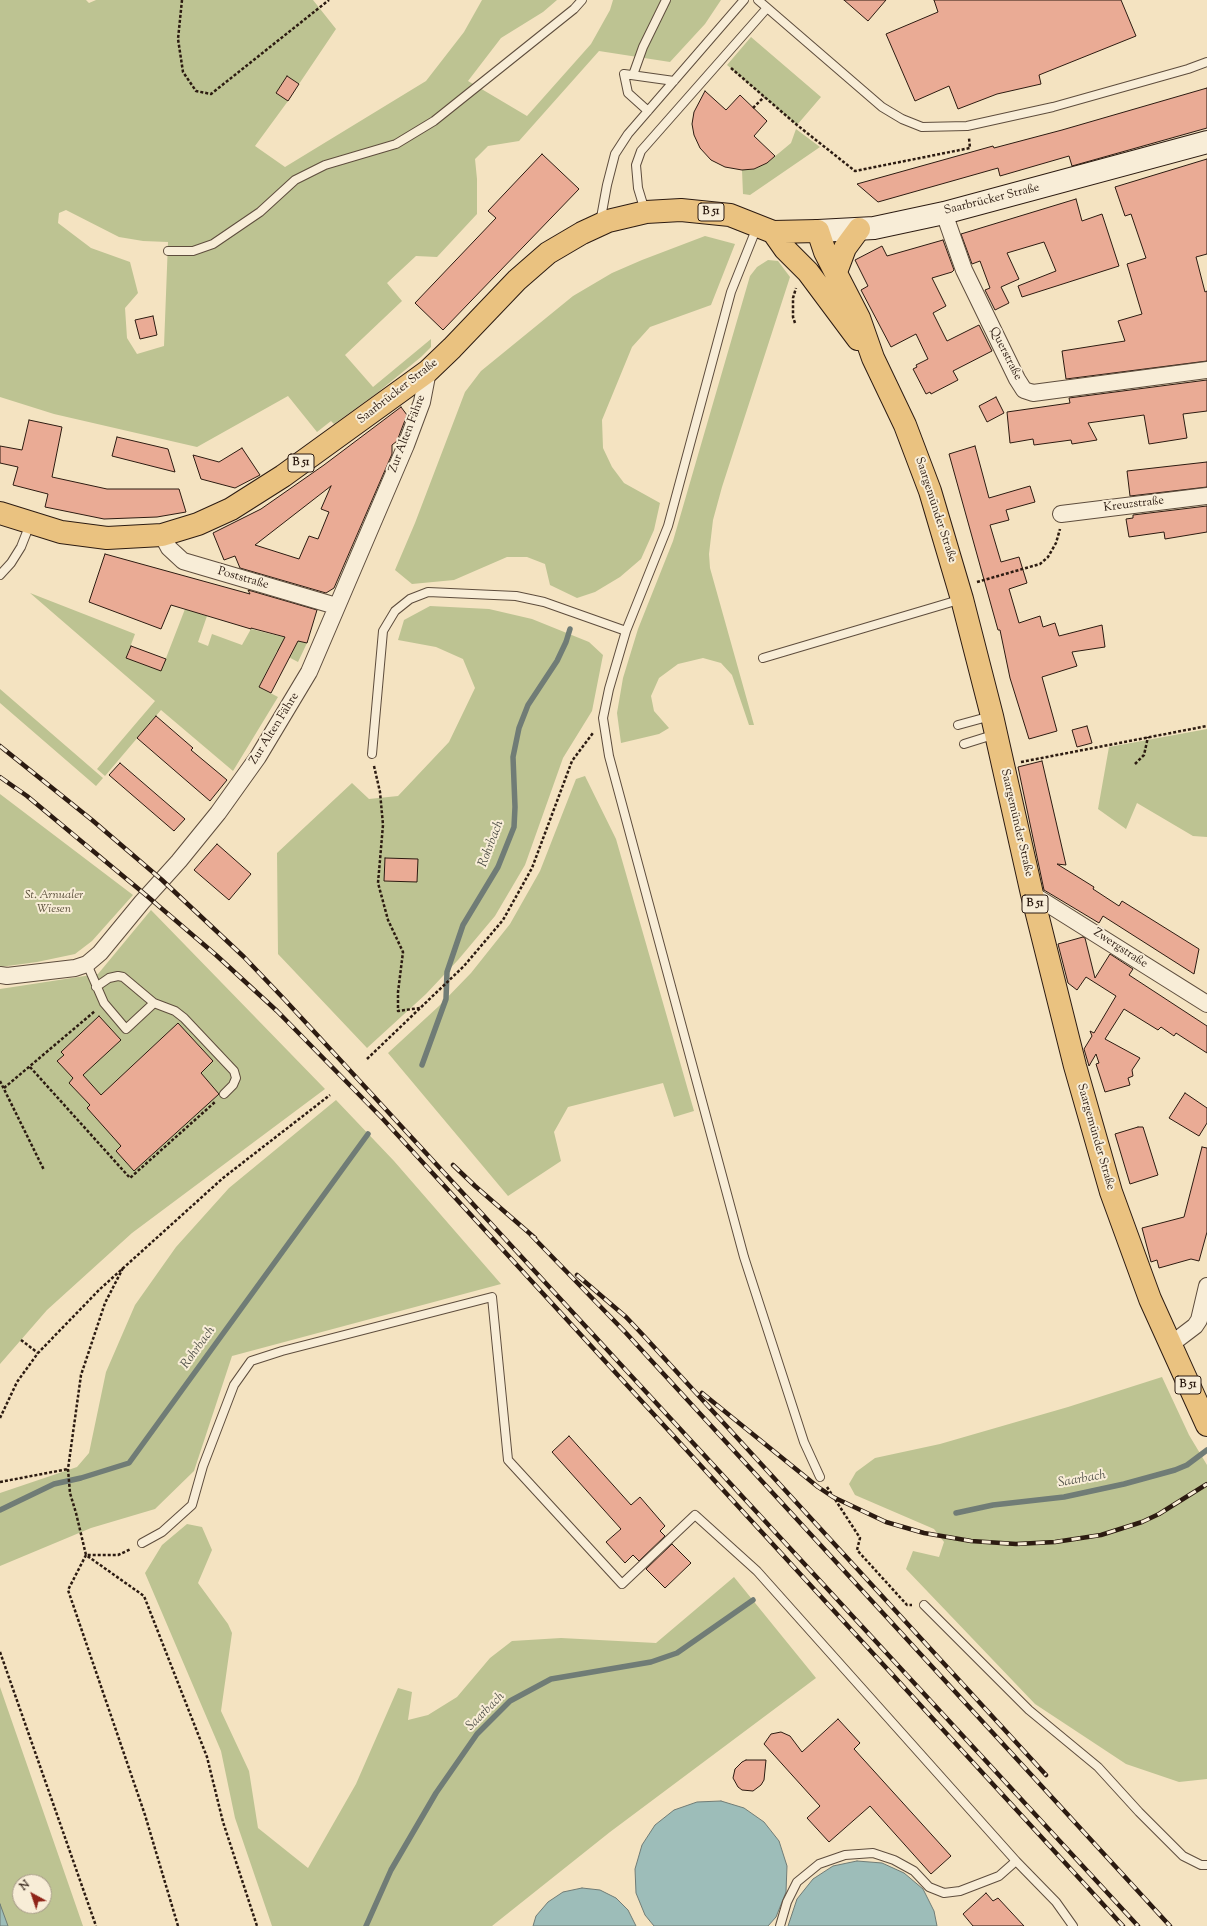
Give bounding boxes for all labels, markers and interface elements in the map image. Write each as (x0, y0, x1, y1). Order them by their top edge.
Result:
street label: Saarbrücker Straße (943, 181, 1041, 219)
road number: B 51 (698, 203, 724, 221)
street label: Querstraße (985, 325, 1025, 383)
street label: Saarbrücker Straße (355, 356, 441, 428)
street label: Zur Alten Fähre (387, 393, 429, 475)
road number: B 51 (288, 454, 314, 472)
street label: Saargemünder Straße (911, 455, 959, 565)
street label: Kreuzstraße (1103, 494, 1165, 516)
street label: Poststraße (216, 565, 270, 593)
street label: Zur Alten Fähre (247, 690, 303, 768)
street label: Saargemünder Straße (997, 768, 1035, 878)
water label: Rohrbach (476, 819, 508, 869)
park label: St. Arnualer Wiesen (25, 889, 83, 917)
road number: B 51 (1022, 895, 1048, 913)
street label: Zwergstraße (1090, 926, 1150, 972)
street label: Saargemünder Straße (1073, 1082, 1117, 1192)
water label: Rohrbach (178, 1324, 220, 1372)
road number: B 51 (1175, 1376, 1201, 1394)
water label: Saarbach (1057, 1468, 1107, 1492)
water label: Saarbach (463, 1689, 509, 1735)
north arrow (12, 1874, 52, 1914)
text: N (16, 1877, 33, 1895)

